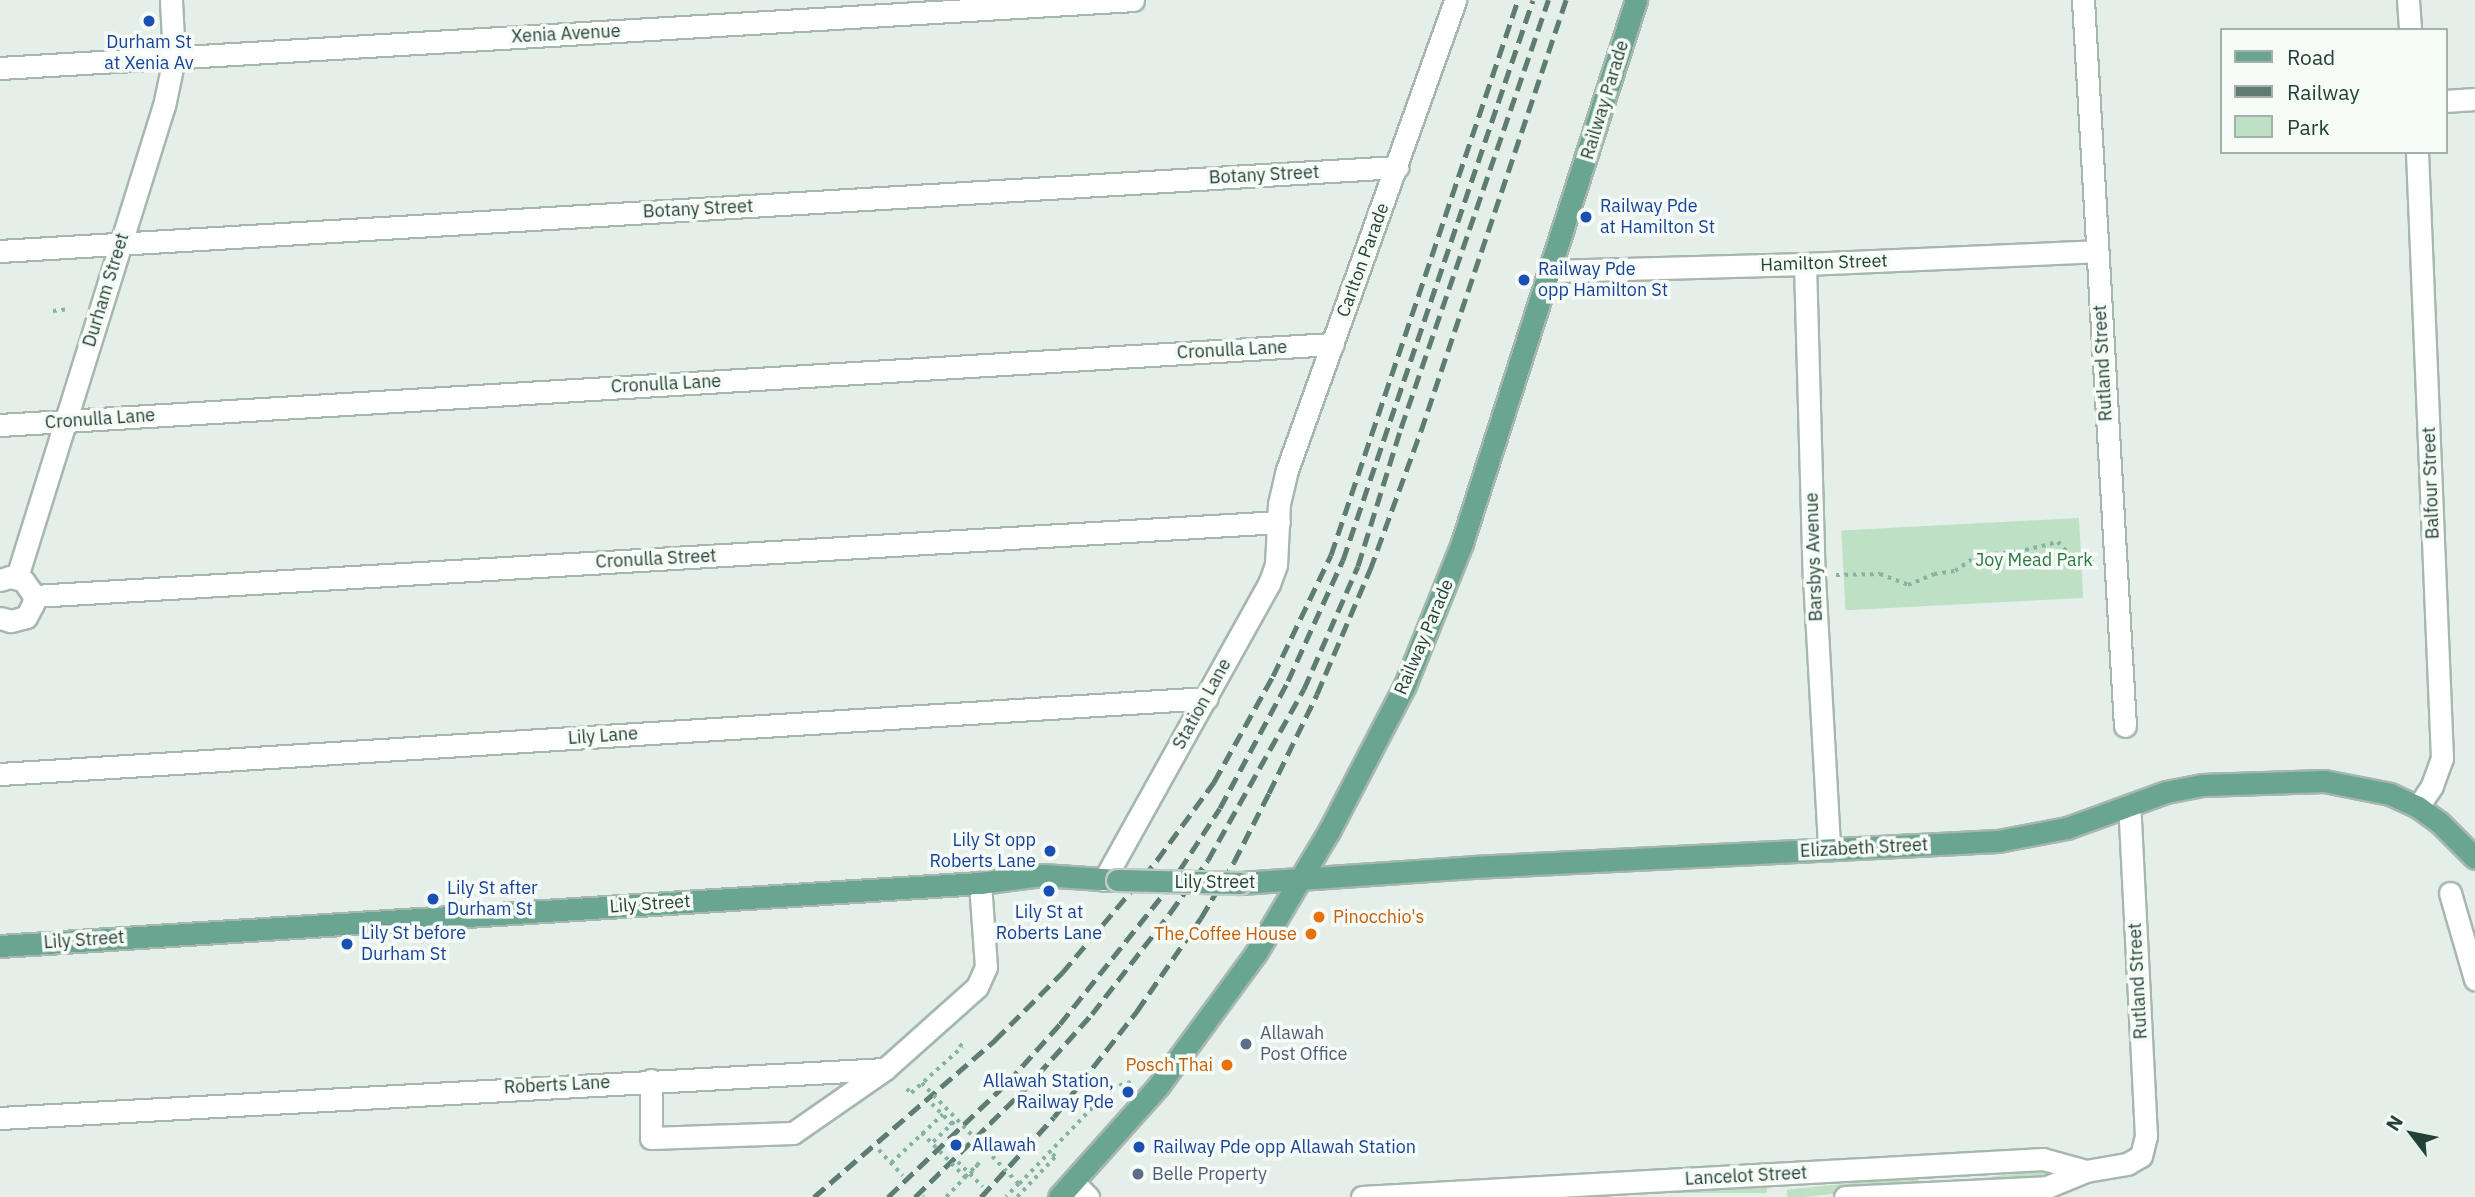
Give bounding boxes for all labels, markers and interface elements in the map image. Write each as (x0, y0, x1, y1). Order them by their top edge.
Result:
marker: Durham St at Xenia Av (141, 13, 157, 29)
street label: Xenia Avenue (511, 20, 621, 48)
legend (2220, 28, 2447, 154)
place label: Durham St at Xenia Av (104, 32, 194, 74)
street label: Railway Parade (1577, 38, 1633, 162)
text: Road (2287, 43, 2335, 71)
text: Railway (2287, 78, 2360, 106)
text: Park (2287, 113, 2330, 141)
street label: Botany Street (1208, 161, 1320, 189)
street label: Botany Street (642, 195, 754, 223)
place label: Railway Pde at Hamilton St (1600, 196, 1715, 238)
street label: Carlton Parade (1332, 200, 1394, 320)
marker: Railway Pde at Hamilton St (1578, 209, 1594, 225)
street label: Durham Street (78, 230, 134, 350)
street label: Hamilton Street (1760, 250, 1888, 276)
place label: Railway Pde opp Hamilton St (1538, 259, 1668, 302)
marker: Railway Pde opp Hamilton St (1516, 272, 1532, 288)
street label: Rutland Street (2089, 304, 2117, 422)
street label: Cronulla Lane (1176, 336, 1288, 364)
street label: Cronulla Lane (610, 370, 722, 398)
street label: Cronulla Lane (44, 404, 156, 434)
street label: Balfour Street (2418, 426, 2444, 540)
street label: Barsbys Avenue (1801, 492, 1827, 622)
street label: Cronulla Street (595, 545, 717, 573)
park label: Joy Mead Park (1975, 549, 2093, 571)
street label: Railway Parade (1390, 576, 1458, 698)
street label: Station Lane (1168, 655, 1236, 753)
street label: Lily Lane (567, 723, 639, 749)
place label: Lily St opp Roberts Lane (930, 830, 1036, 872)
street label: Elizabeth Street (1799, 834, 1929, 862)
marker: Lily St opp Roberts Lane (1042, 843, 1058, 859)
street label: Lily Street (1175, 871, 1255, 893)
place label: Lily St after Durham St (447, 878, 538, 920)
marker: Lily St at Roberts Lane (1041, 883, 1057, 899)
street label: Lily Street (609, 890, 691, 918)
marker: Lily St after Durham St (425, 891, 441, 907)
place label: Lily St at Roberts Lane (996, 902, 1102, 944)
place label: Pinocchio's (1333, 906, 1424, 928)
marker: Pinocchio's (1311, 909, 1327, 925)
street label: Rutland Street (2124, 922, 2152, 1040)
place label: Lily St before Durham St (361, 923, 466, 965)
place label: The Coffee House (1154, 923, 1297, 945)
street label: Lily Street (43, 926, 125, 954)
marker: The Coffee House (1303, 926, 1319, 942)
marker: Lily St before Durham St (339, 936, 355, 952)
place label: Allawah Post Office (1260, 1023, 1347, 1066)
marker: Allawah Post Office (1238, 1036, 1254, 1052)
place label: Posch Thai (1125, 1054, 1213, 1076)
marker: Posch Thai (1219, 1057, 1235, 1073)
street label: Roberts Lane (503, 1071, 611, 1099)
place label: Allawah Station, Railway Pde (983, 1071, 1114, 1114)
marker: Allawah Station, Railway Pde (1120, 1084, 1136, 1100)
north arrow (2377, 1099, 2447, 1169)
text: N (2380, 1111, 2408, 1135)
place label: Allawah (972, 1134, 1036, 1156)
marker: Allawah (946, 1135, 966, 1155)
place label: Railway Pde opp Allawah Station (1153, 1136, 1416, 1158)
marker: Railway Pde opp Allawah Station (1131, 1139, 1147, 1155)
street label: Lancelot Street (1684, 1162, 1808, 1190)
place label: Belle Property (1152, 1163, 1267, 1185)
marker: Belle Property (1130, 1166, 1146, 1182)

